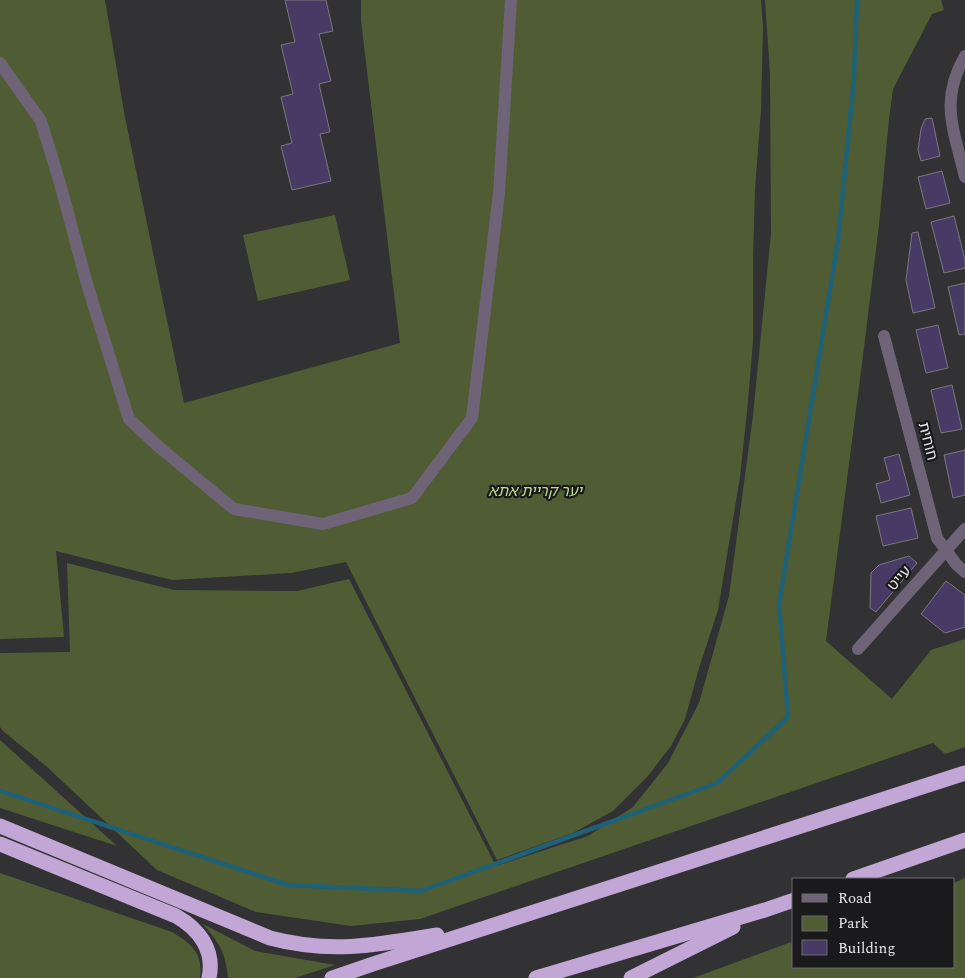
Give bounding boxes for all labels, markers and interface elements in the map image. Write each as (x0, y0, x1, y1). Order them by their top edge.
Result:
street label: חוחית (912, 420, 943, 463)
park label: יער קריית אתא (488, 480, 583, 503)
street label: עייט (882, 560, 917, 596)
legend (792, 878, 955, 968)
text: Road (838, 887, 872, 910)
text: Park (838, 912, 869, 935)
text: Building (838, 937, 895, 960)

